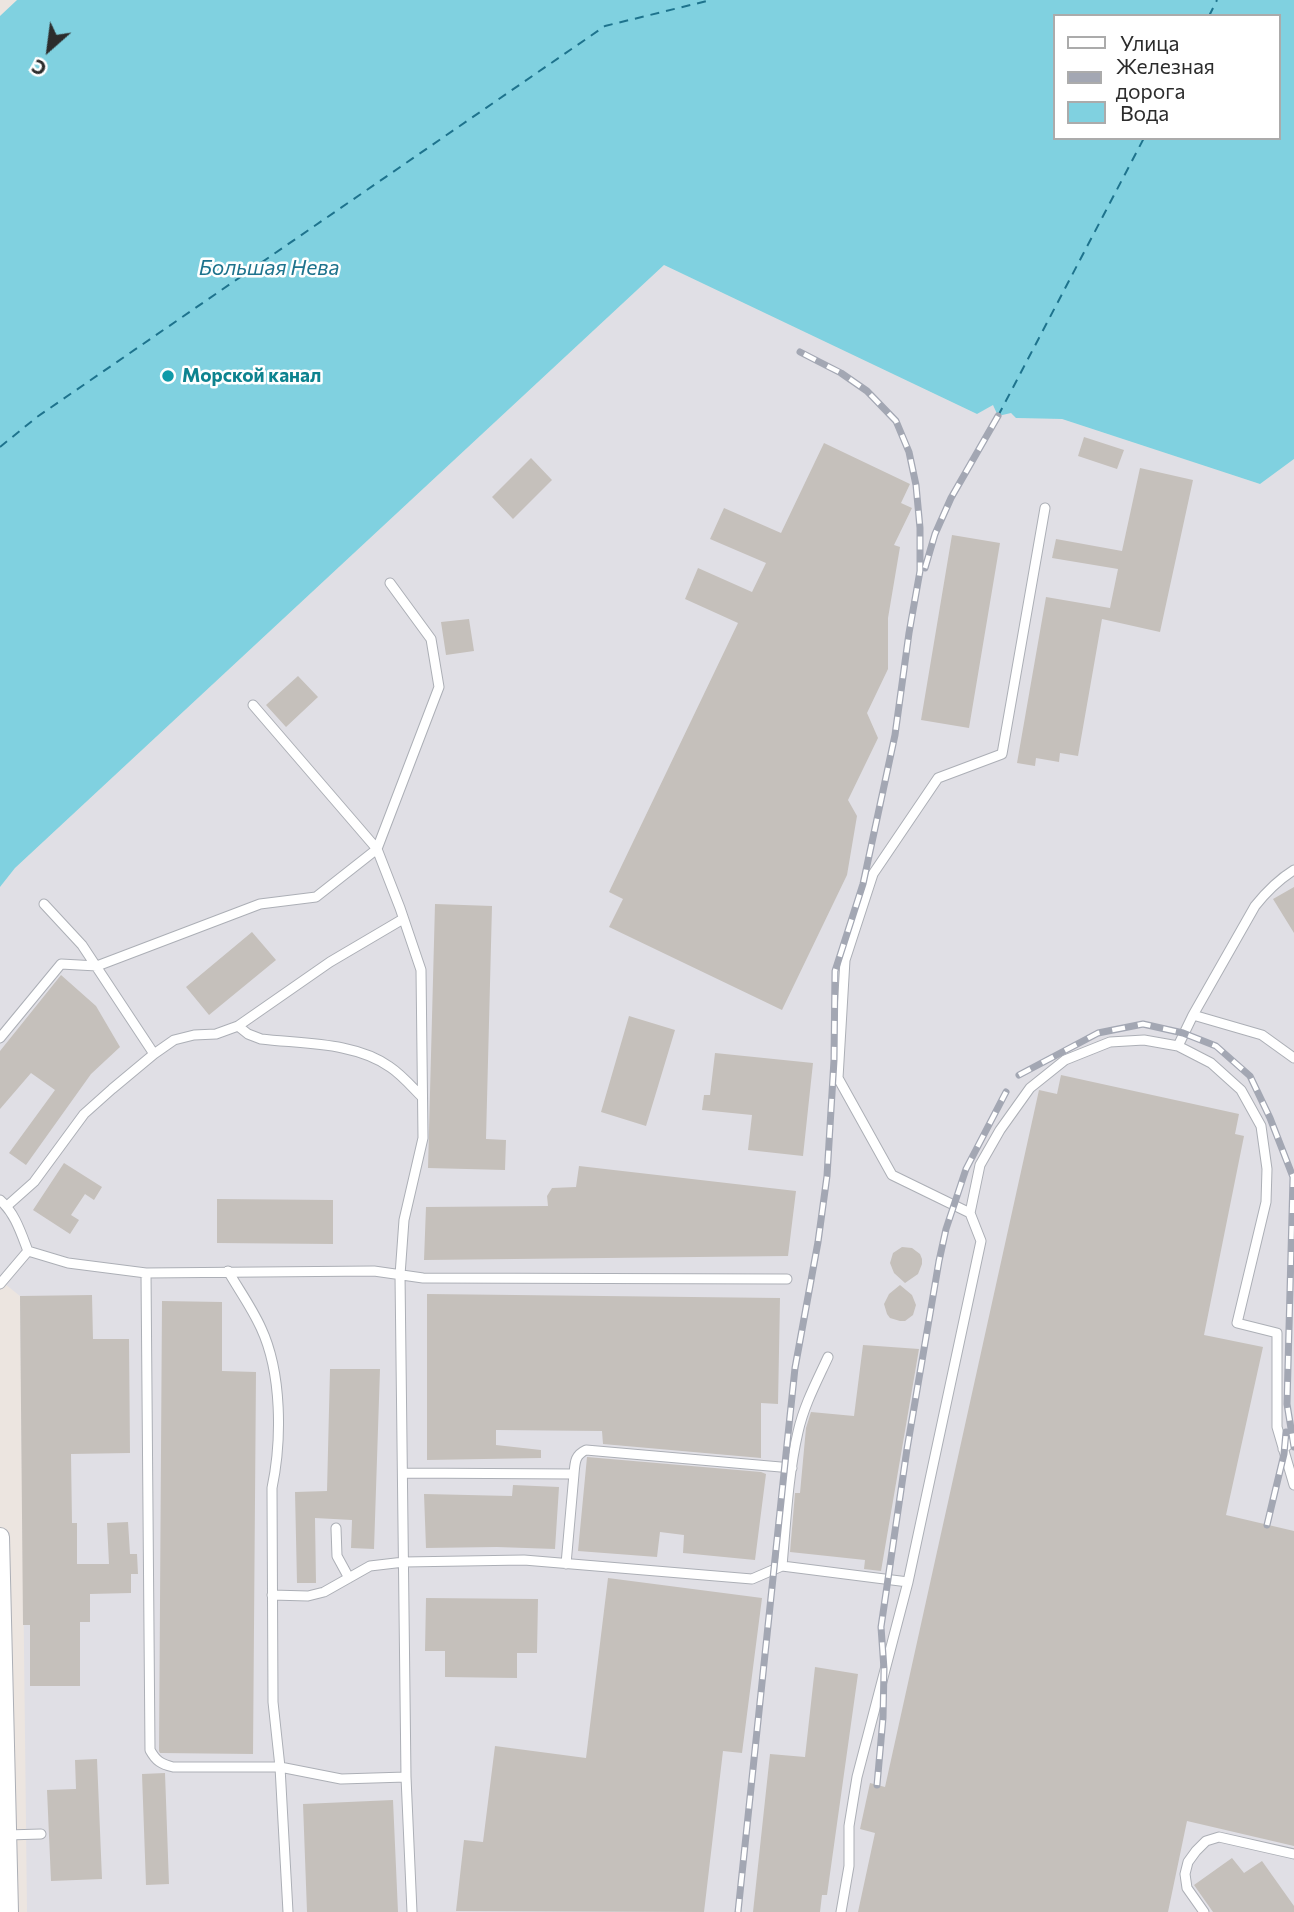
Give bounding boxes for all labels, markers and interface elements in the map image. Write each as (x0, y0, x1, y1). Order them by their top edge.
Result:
north arrow (14, 14, 84, 84)
legend (1052, 14, 1280, 140)
text: Улица (1120, 30, 1179, 55)
text: Железная дорога (1116, 53, 1215, 103)
text: С (28, 55, 50, 81)
text: Вода (1120, 100, 1169, 125)
water label: Большая Нева (199, 255, 339, 281)
place label: Морской канал (182, 365, 321, 387)
marker: Морской канал (160, 368, 176, 384)

